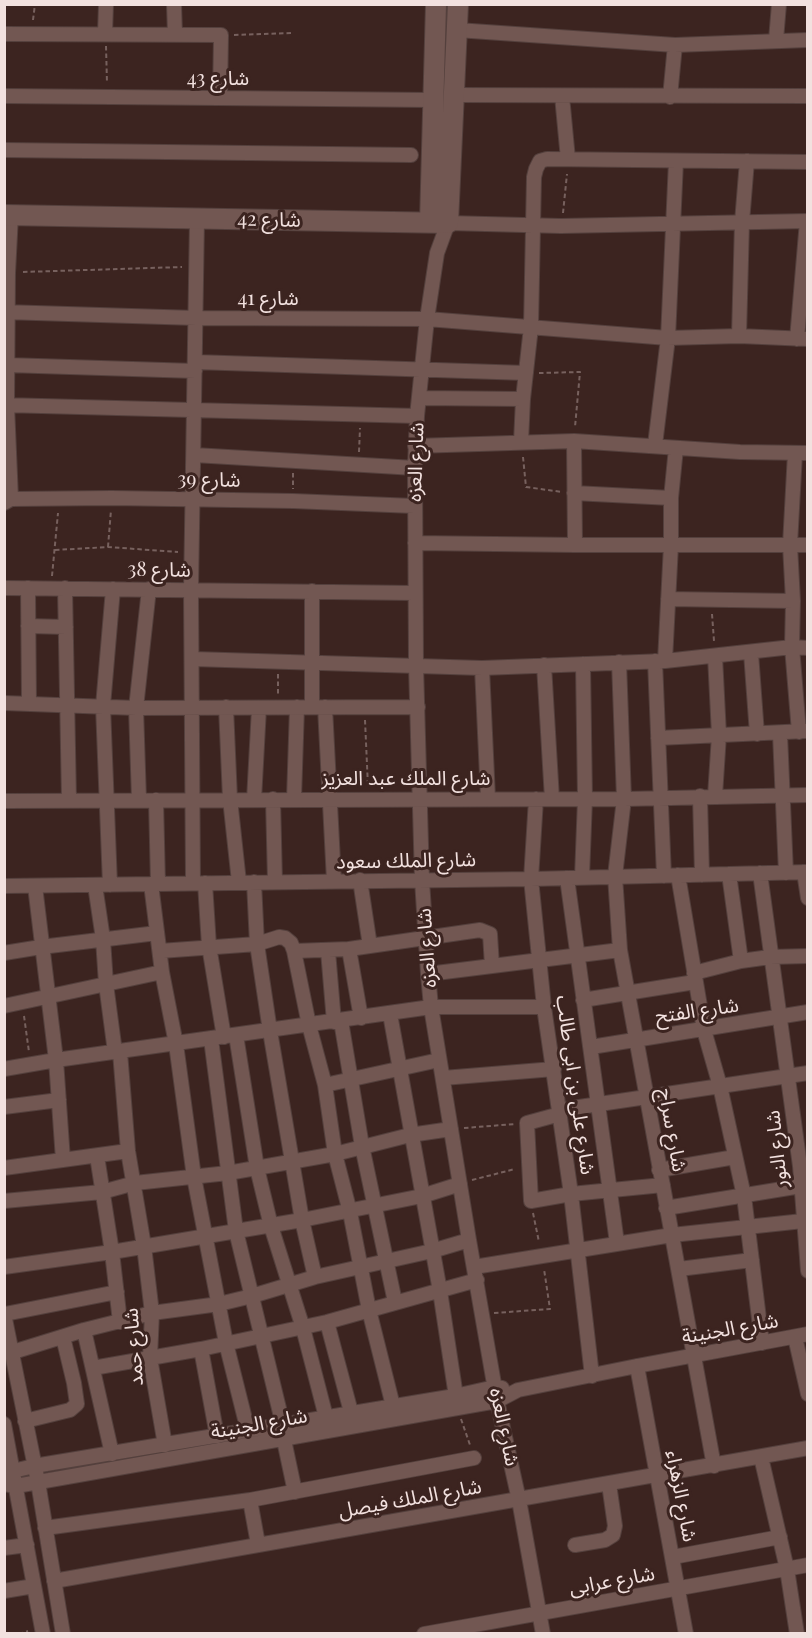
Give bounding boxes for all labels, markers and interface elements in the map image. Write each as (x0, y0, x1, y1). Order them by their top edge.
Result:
street label: شارع 43 (187, 67, 249, 91)
street label: شارع 42 (237, 207, 301, 233)
street label: شارع 41 (237, 287, 299, 311)
street label: شارع العزه (403, 422, 429, 502)
street label: شارع 39 (177, 467, 241, 493)
street label: شارع 38 (127, 557, 191, 583)
street label: شارع الملك عبد العزيز (321, 767, 491, 791)
street label: شارع الملك سعود (336, 848, 476, 874)
street label: شارع العزه (412, 907, 442, 989)
street label: شارع الفتح (654, 993, 740, 1029)
street label: شارع على بن ابى طالب (551, 994, 599, 1176)
street label: شارع سراج (653, 1086, 691, 1174)
street label: شارع النور (761, 1109, 793, 1189)
street label: شارع حمد (119, 1307, 149, 1387)
street label: شارع الجنينة (680, 1309, 780, 1349)
street label: شارع العزه (484, 1386, 524, 1468)
street label: شارع الجنينة (209, 1404, 309, 1444)
street label: شارع الزهراء (660, 1448, 702, 1544)
street label: شارع الملك فيصل (337, 1475, 483, 1523)
street label: شارع عرابى (567, 1562, 657, 1600)

